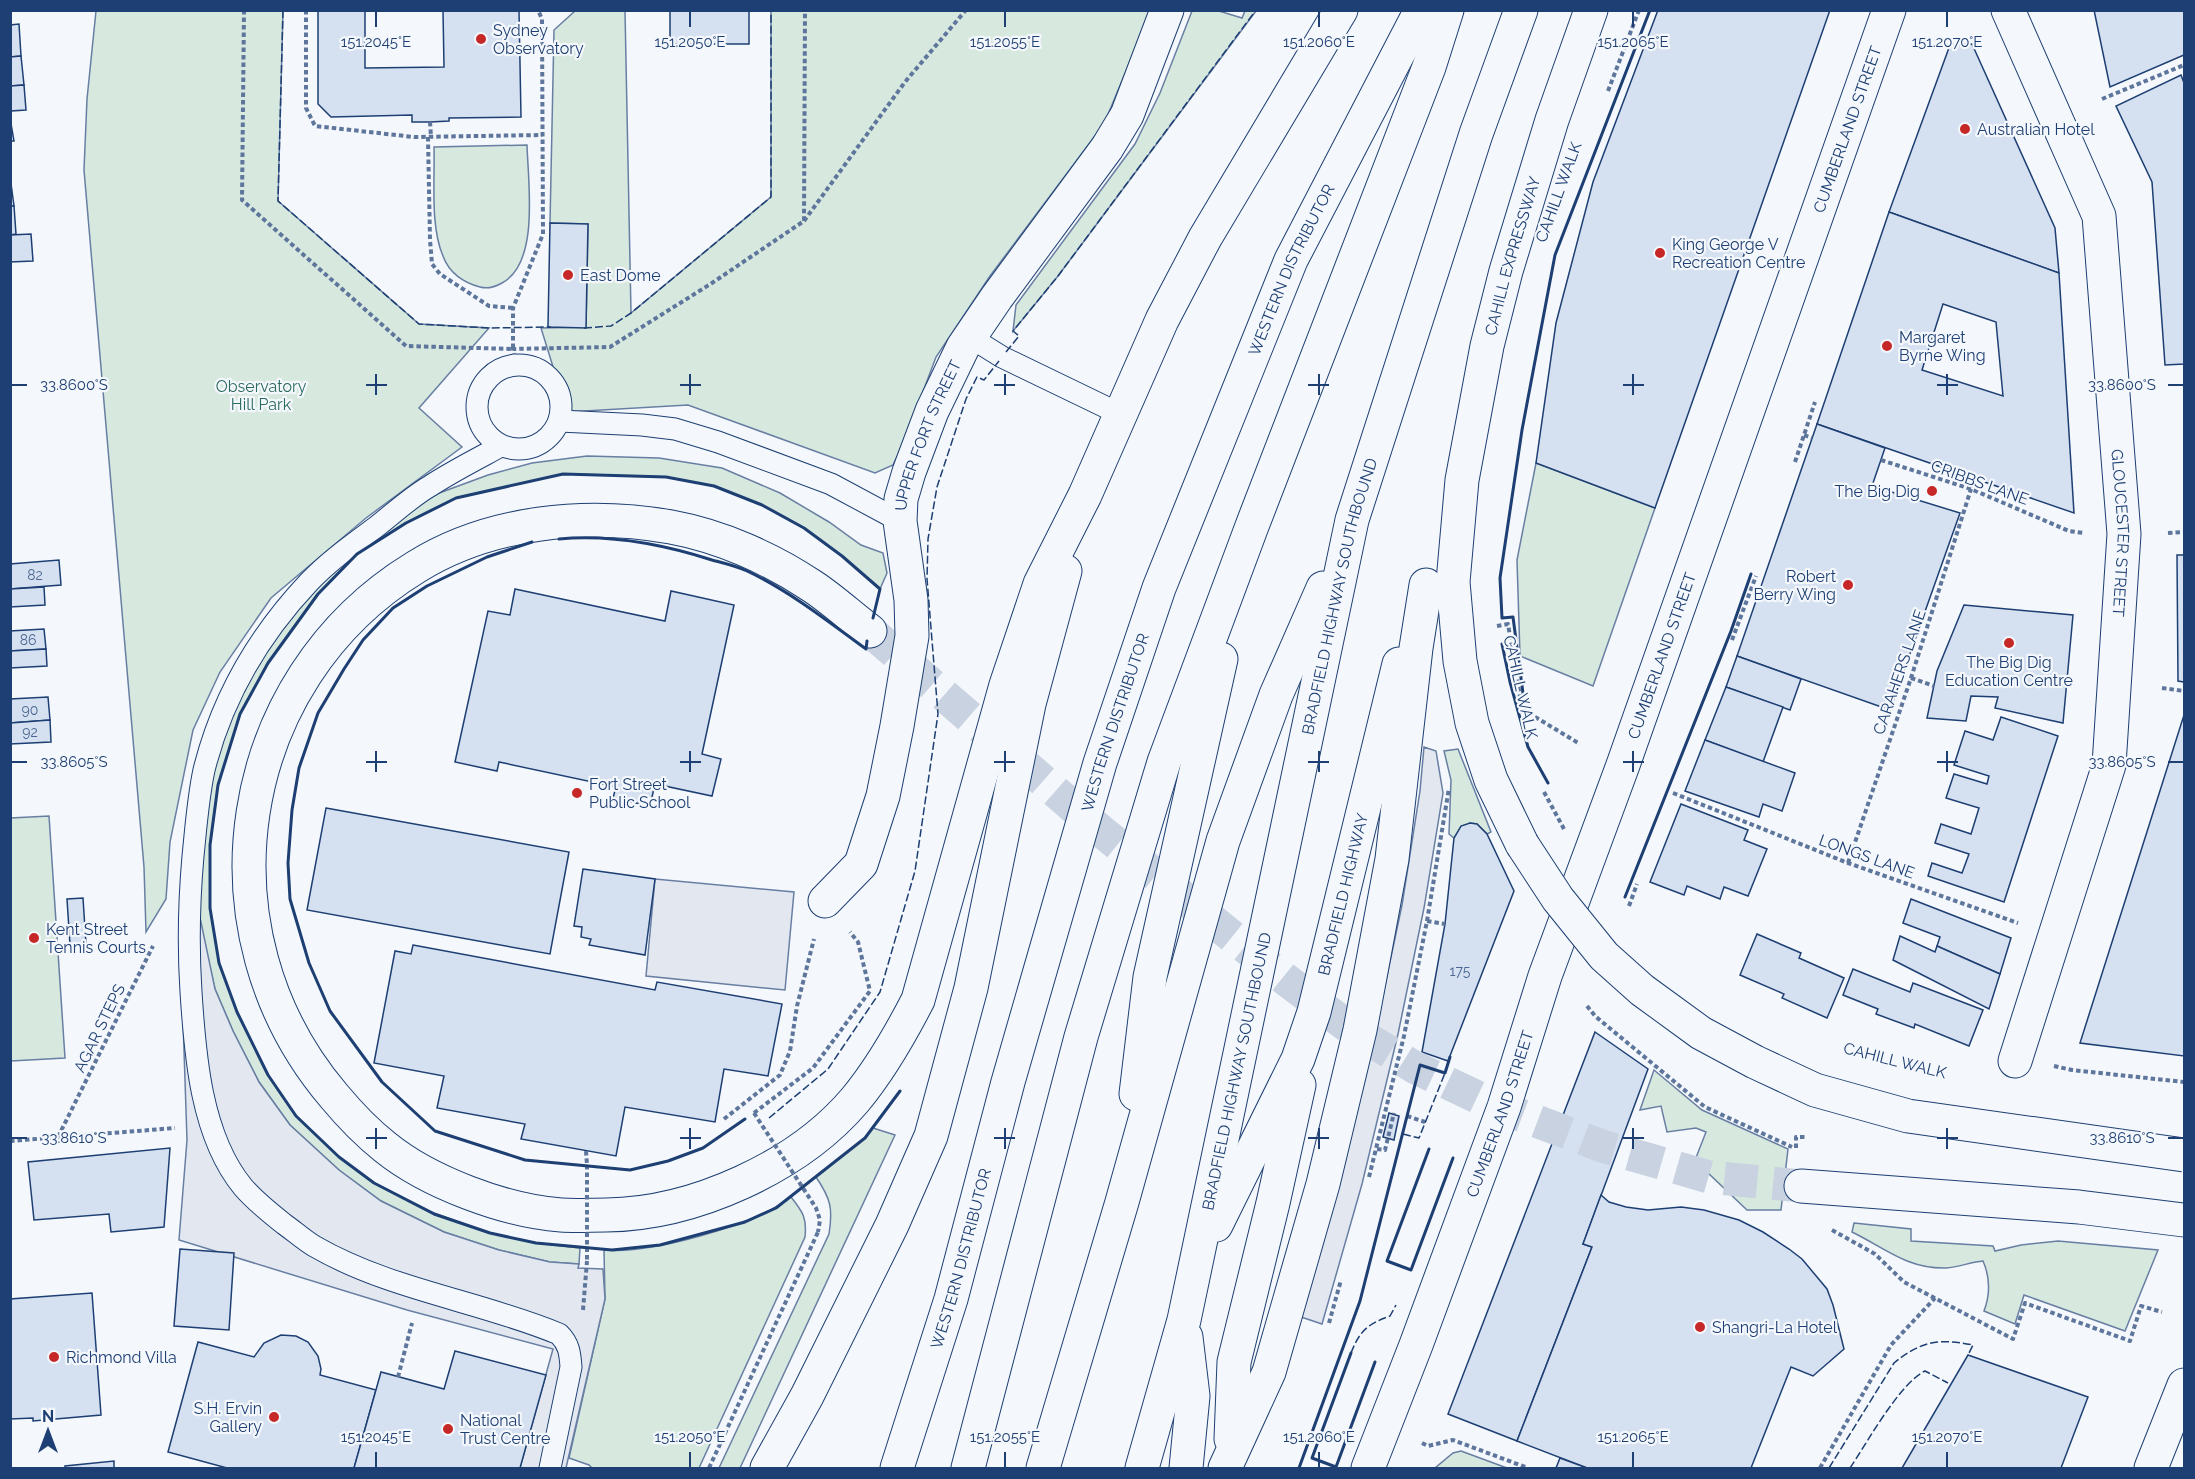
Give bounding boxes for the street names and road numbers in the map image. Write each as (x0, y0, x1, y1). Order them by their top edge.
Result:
street label: CUMBERLAND STREET (1809, 43, 1886, 215)
street label: CAHILL WALK (1532, 139, 1586, 245)
street label: CAHILL EXPRESSWAY (1481, 174, 1544, 337)
street label: WESTERN DISTRIBUTOR (1244, 181, 1339, 359)
street label: UPPER FORT STREET (891, 357, 965, 511)
street label: GLOUCESTER STREET (2107, 448, 2133, 618)
street label: BRADFIELD HIGHWAY SOUTHBOUND (1298, 456, 1381, 737)
street label: CRIBBS LANE (1928, 456, 2032, 509)
street label: CUMBERLAND STREET (1624, 570, 1700, 742)
street label: CARAHERS LANE (1869, 607, 1930, 737)
street label: WESTERN DISTRIBUTOR (1077, 631, 1153, 814)
street label: CAHILL WALK (1499, 634, 1542, 741)
street label: BRADFIELD HIGHWAY (1314, 811, 1372, 977)
street label: LONGS LANE (1816, 830, 1918, 883)
street label: BRADFIELD HIGHWAY SOUTHBOUND (1198, 931, 1275, 1212)
street label: AGAR STEPS (70, 981, 129, 1076)
street label: CUMBERLAND STREET (1462, 1028, 1537, 1200)
street label: CAHILL WALK (1841, 1039, 1949, 1083)
street label: WESTERN DISTRIBUTOR (927, 1166, 995, 1351)

